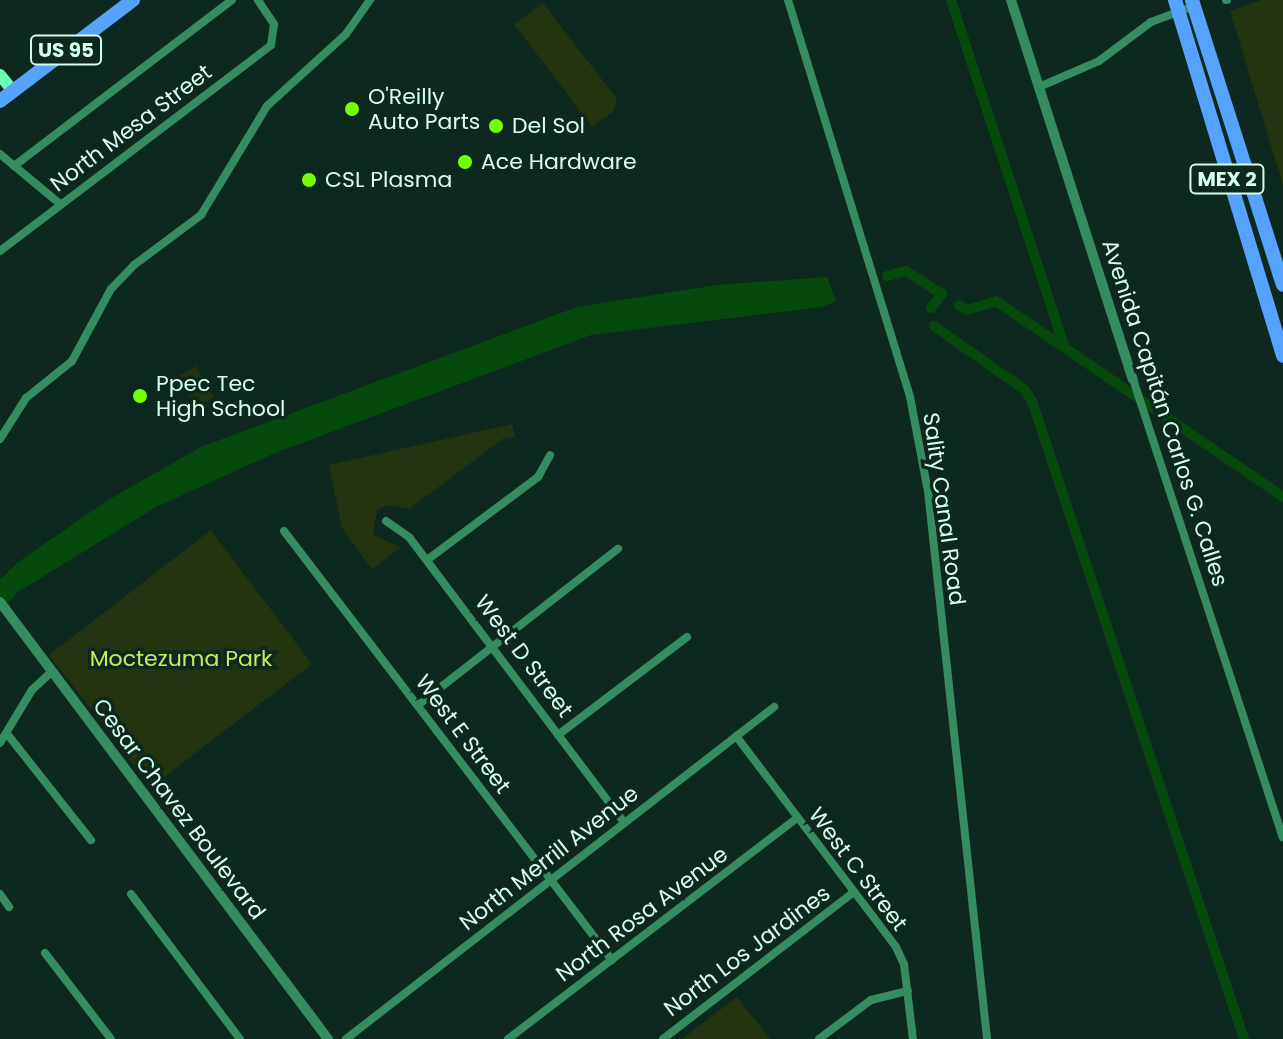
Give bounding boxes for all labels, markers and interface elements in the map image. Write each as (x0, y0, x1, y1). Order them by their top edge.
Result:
road number: US 95 (30, 34, 102, 66)
street label: North Mesa Street (45, 59, 217, 197)
place label: O'Reilly Auto Parts (368, 83, 480, 134)
marker: O'Reilly Auto Parts (343, 100, 361, 118)
place label: Del Sol (512, 113, 585, 139)
marker: Del Sol (487, 117, 505, 135)
place label: Ace Hardware (481, 149, 637, 175)
marker: Ace Hardware (456, 153, 474, 171)
road number: MEX 2 (1189, 163, 1265, 195)
place label: CSL Plasma (325, 167, 452, 193)
marker: CSL Plasma (300, 171, 318, 189)
street label: Avenida Capitán Carlos G. Calles (1096, 236, 1234, 590)
place label: Ppec Tec High School (156, 370, 285, 422)
marker: Ppec Tec High School (131, 387, 149, 405)
street label: Sality Canal Road (917, 411, 971, 607)
street label: West D Street (469, 590, 579, 722)
park label: Moctezuma Park (90, 646, 272, 672)
street label: West E Street (410, 669, 516, 799)
street label: Cesar Chavez Boulevard (87, 693, 271, 925)
street label: North Merrill Avenue (454, 780, 644, 936)
street label: West C Street (803, 802, 913, 936)
street label: North Rosa Avenue (551, 841, 733, 987)
street label: North Los Jardines (659, 880, 835, 1022)

